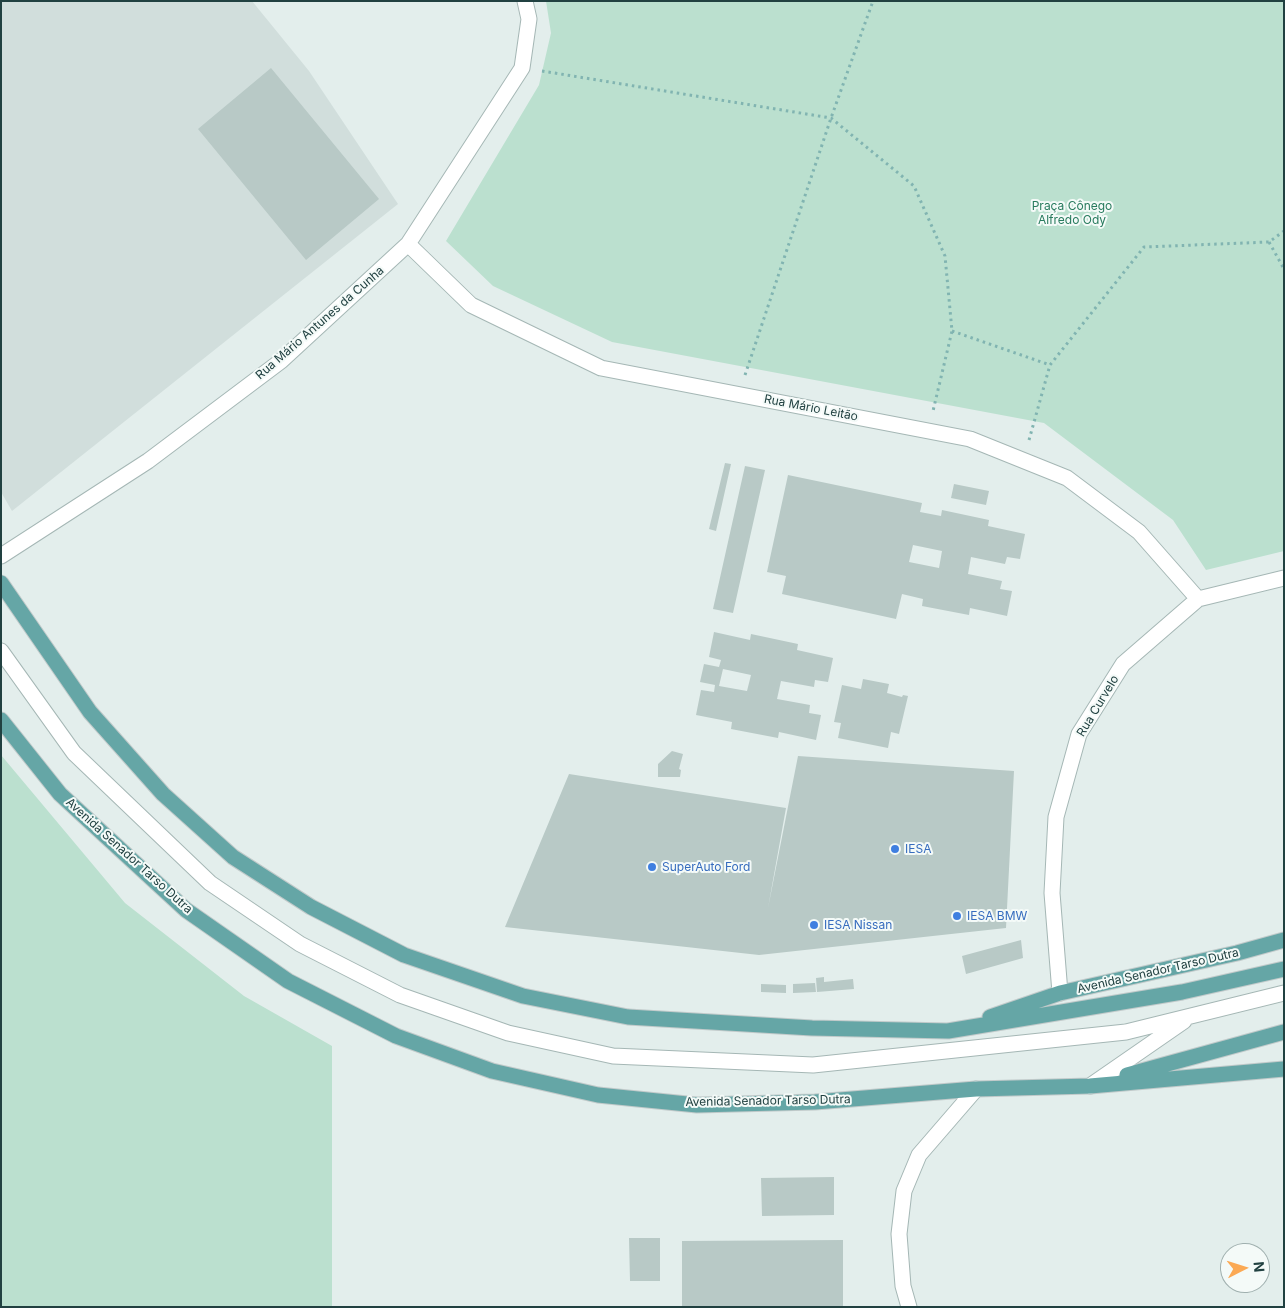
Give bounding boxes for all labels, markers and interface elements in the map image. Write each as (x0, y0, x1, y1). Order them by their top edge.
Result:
park label: Praça Cônego Alfredo Ody (1032, 199, 1112, 227)
street label: Rua Mário Antunes da Cunha (253, 263, 387, 383)
street label: Rua Mário Leitão (763, 392, 859, 424)
street label: Rua Curvelo (1074, 673, 1122, 739)
street label: Avenida Senador Tarso Dutra (63, 795, 195, 917)
place label: IESA (905, 842, 931, 856)
marker: IESA (889, 843, 901, 855)
place label: SuperAuto Ford (662, 860, 750, 874)
marker: SuperAuto Ford (646, 861, 658, 873)
place label: IESA BMW (967, 909, 1027, 923)
marker: IESA BMW (951, 910, 963, 922)
place label: IESA Nissan (824, 918, 892, 932)
marker: IESA Nissan (808, 919, 820, 931)
street label: Avenida Senador Tarso Dutra (1076, 945, 1240, 997)
street label: Avenida Senador Tarso Dutra (685, 1092, 851, 1110)
north arrow (1220, 1243, 1270, 1293)
text: N (1251, 1261, 1268, 1273)

